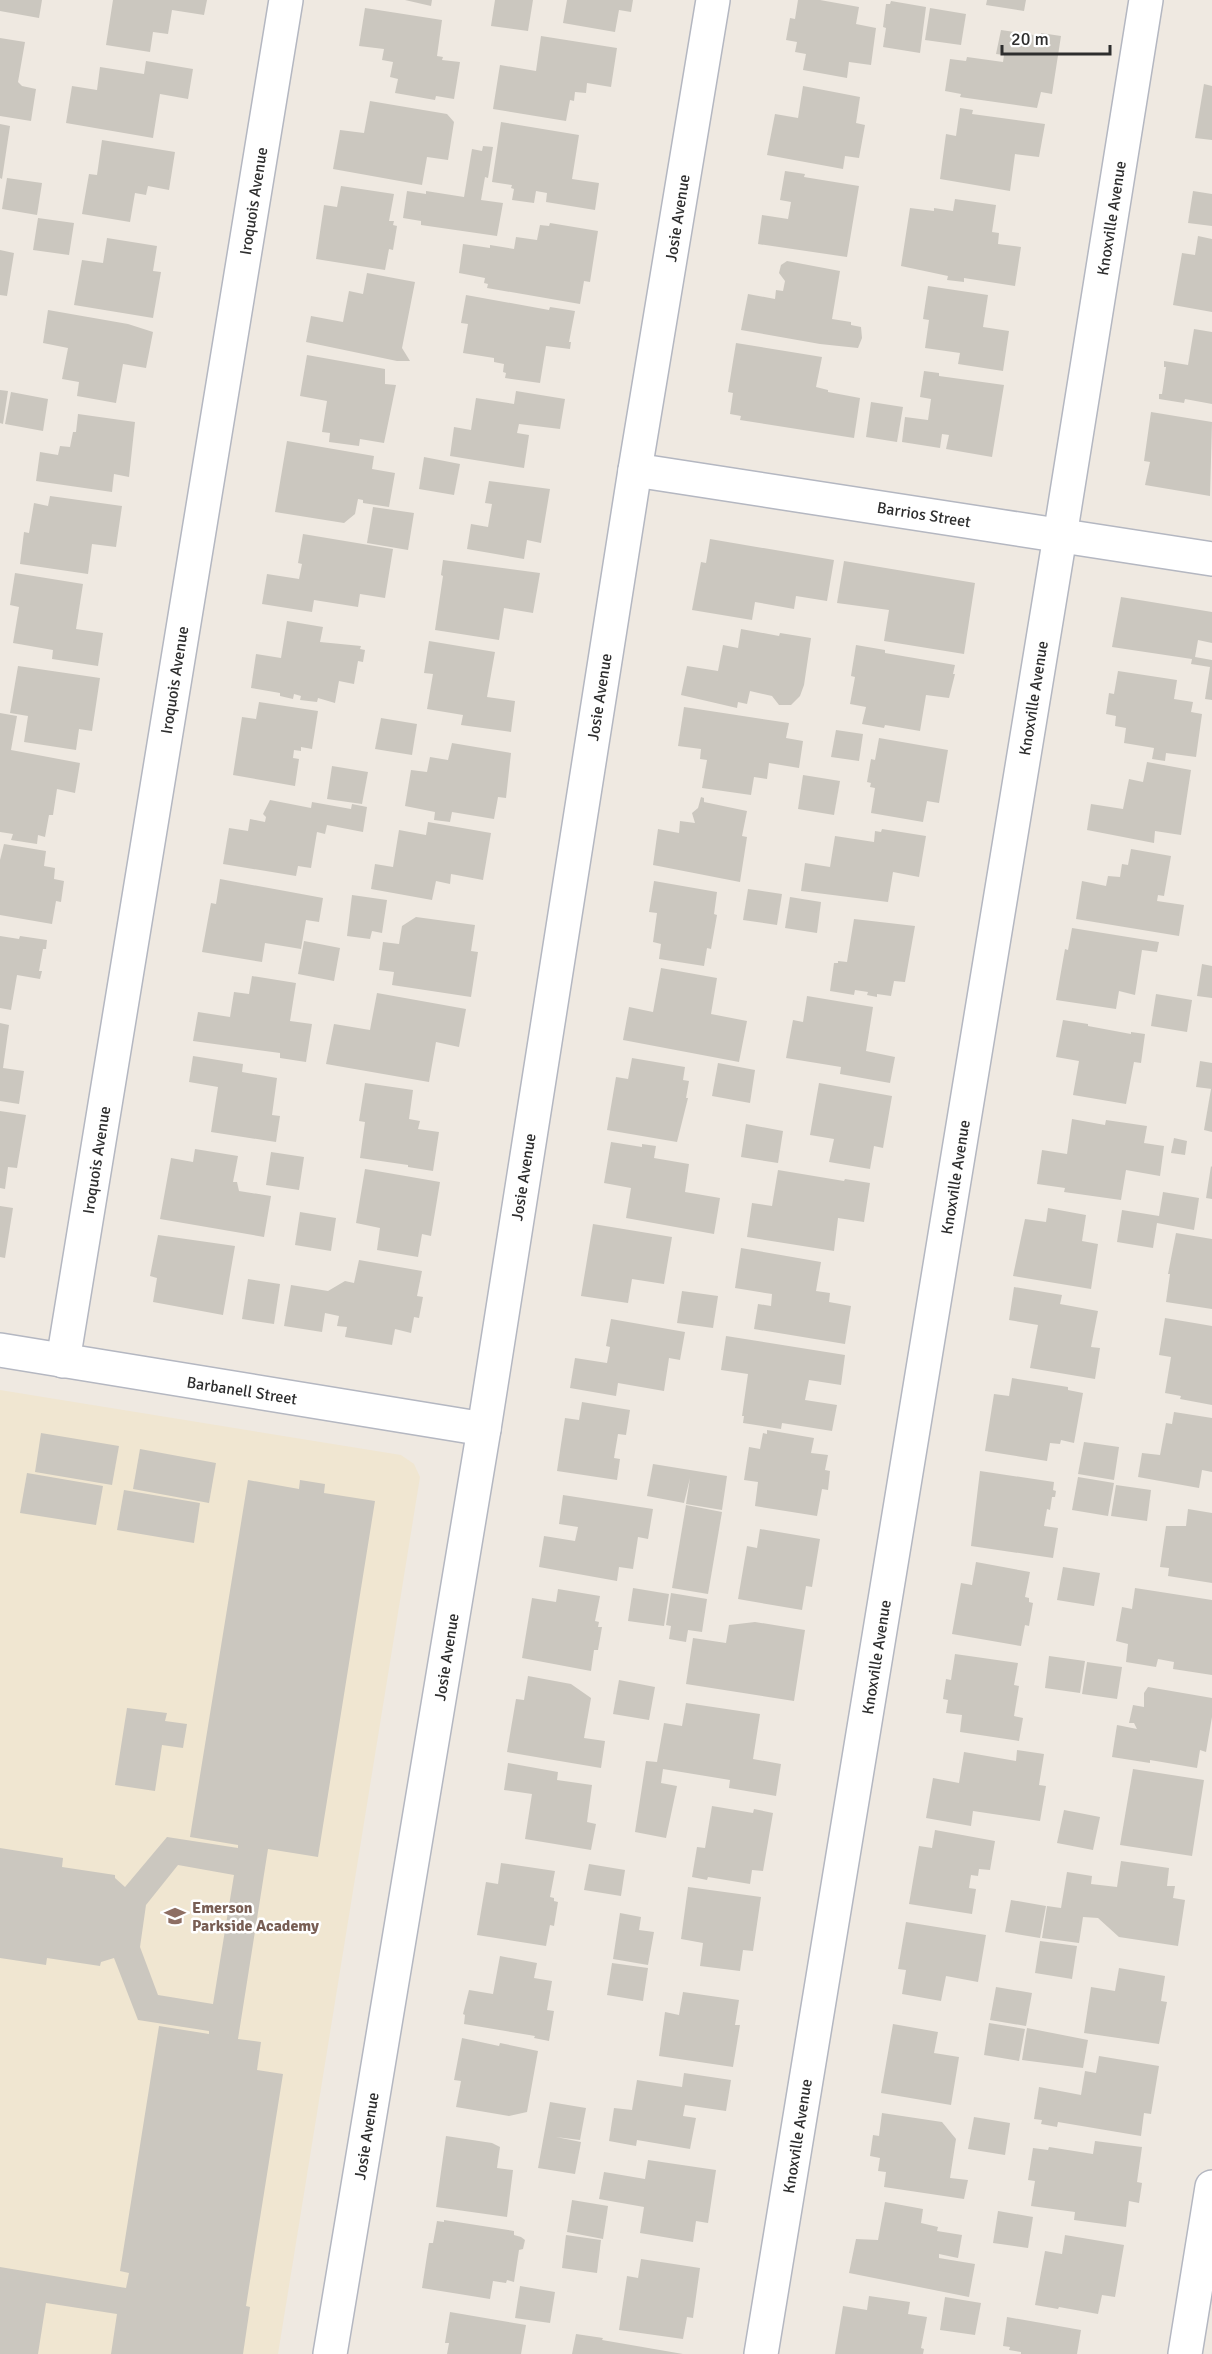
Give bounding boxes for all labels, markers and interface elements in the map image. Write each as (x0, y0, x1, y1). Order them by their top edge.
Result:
scale bar (1002, 18, 1110, 56)
text: 20 m (1011, 28, 1049, 50)
street label: Iroquois Avenue (236, 146, 272, 257)
street label: Knoxville Avenue (1093, 159, 1131, 277)
street label: Josie Avenue (661, 173, 695, 263)
street label: Barrios Street (876, 498, 973, 532)
street label: Iroquois Avenue (157, 625, 193, 736)
street label: Knoxville Avenue (1015, 639, 1053, 757)
street label: Josie Avenue (583, 652, 617, 742)
street label: Iroquois Avenue (79, 1105, 115, 1216)
street label: Knoxville Avenue (937, 1118, 975, 1236)
street label: Josie Avenue (507, 1132, 541, 1222)
street label: Barbanell Street (185, 1372, 299, 1410)
street label: Knoxville Avenue (858, 1598, 896, 1716)
street label: Josie Avenue (430, 1612, 464, 1702)
place label: Emerson Parkside Academy (192, 1898, 319, 1936)
school or university icon: Emerson Parkside Academy (163, 1904, 187, 1928)
street label: Knoxville Avenue (779, 2077, 817, 2195)
street label: Josie Avenue (350, 2091, 384, 2181)

